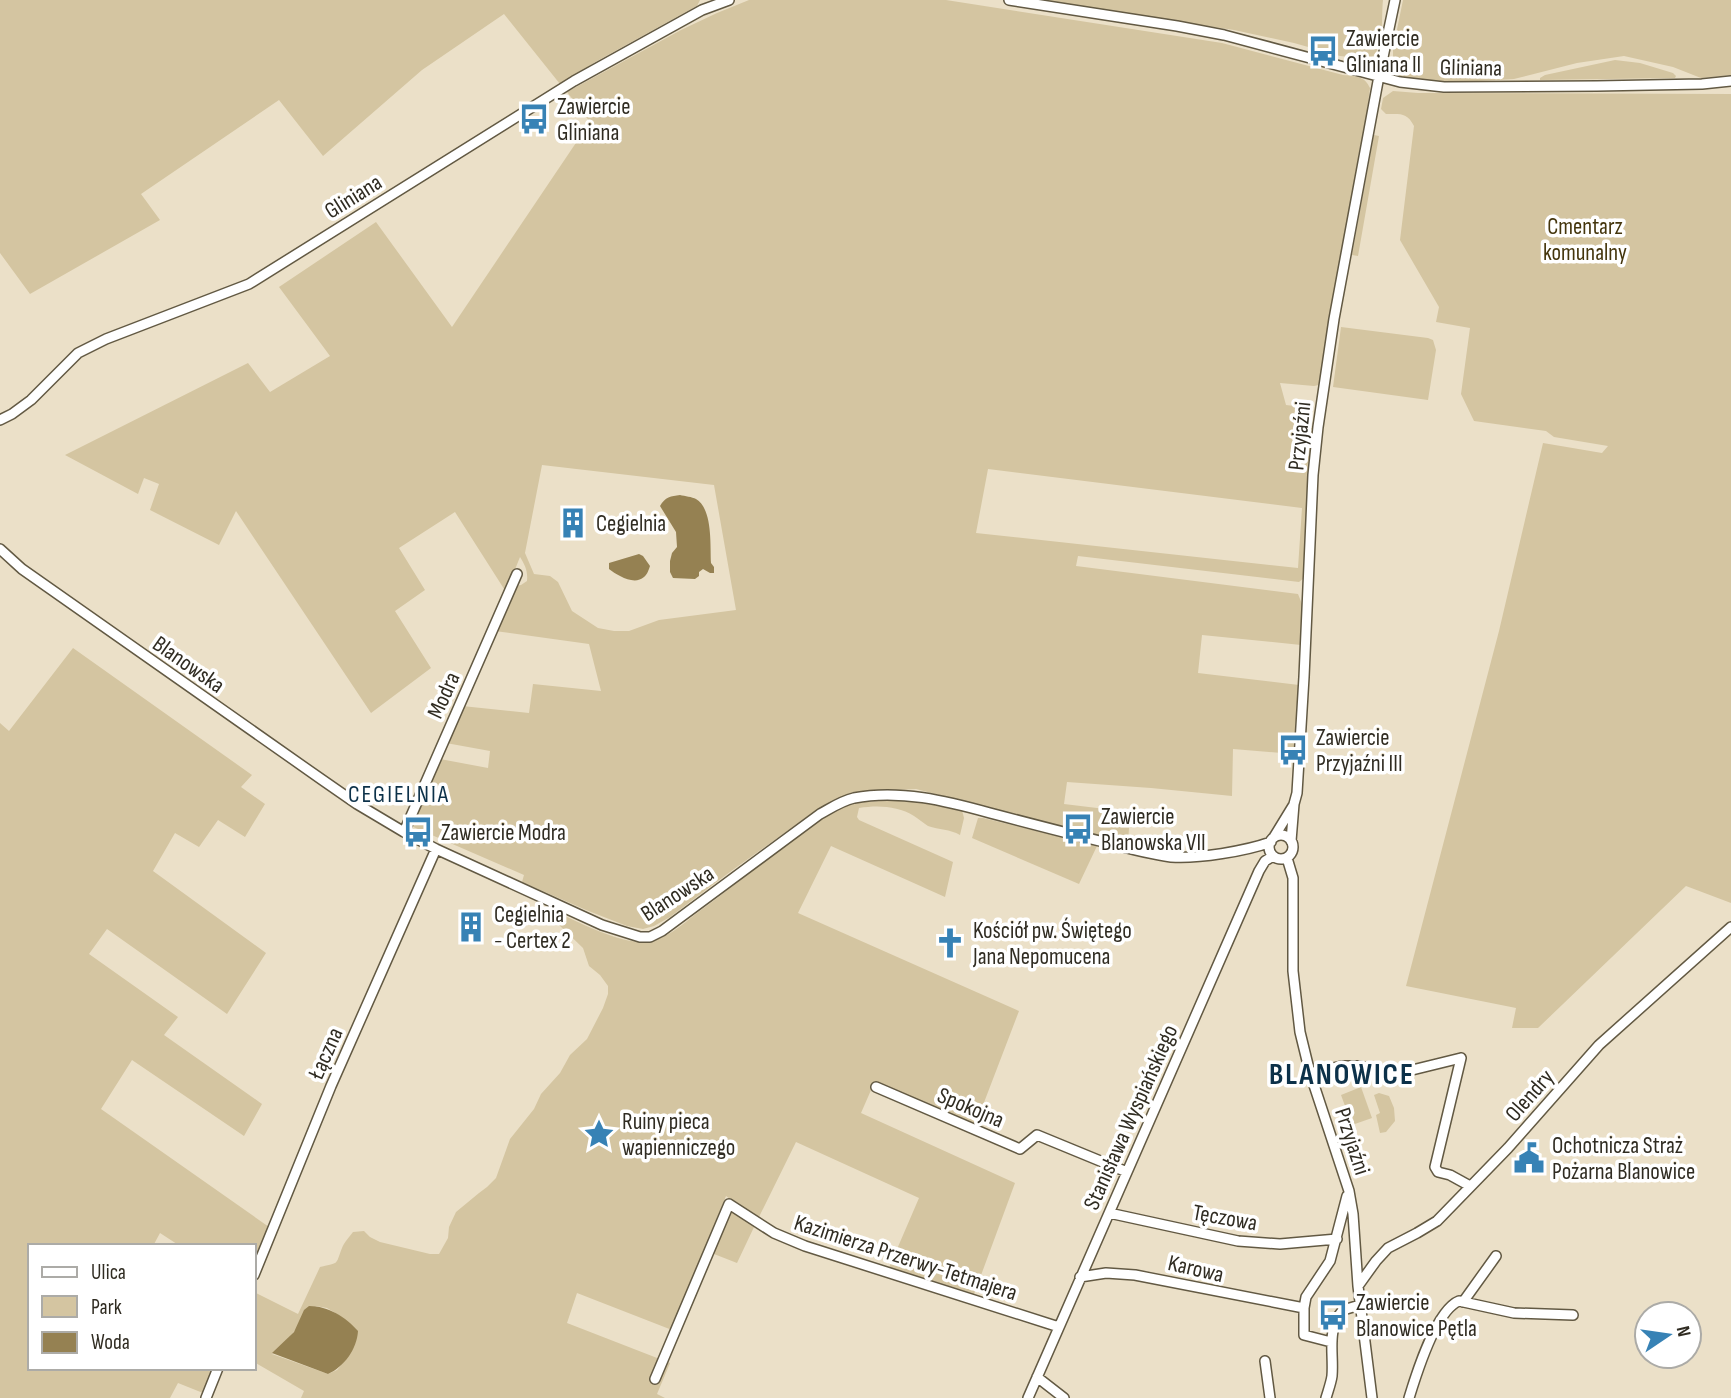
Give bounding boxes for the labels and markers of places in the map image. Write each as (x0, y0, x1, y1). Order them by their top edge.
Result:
place label: Zawiercie Gliniana II (1346, 25, 1421, 79)
bus stop icon: Zawiercie Gliniana II (1306, 34, 1340, 68)
place label: Zawiercie Gliniana (557, 93, 630, 147)
bus stop icon: Zawiercie Gliniana (517, 102, 551, 136)
building icon: Cegielnia (556, 506, 590, 540)
place label: Cegielnia (596, 510, 666, 538)
place label: Zawiercie Przyjaźni III (1316, 724, 1403, 778)
bus stop icon: Zawiercie Przyjaźni III (1276, 733, 1310, 767)
place label: Zawiercie Blanowska VII (1101, 803, 1206, 857)
bus stop icon: Zawiercie Blanowska VII (1061, 812, 1095, 846)
bus stop icon: Zawiercie Modra (401, 815, 435, 849)
place label: Zawiercie Modra (441, 819, 566, 847)
place label: Cegielnia - Certex 2 (494, 901, 571, 955)
building icon: Cegielnia - Certex 2 (454, 910, 488, 944)
place label: Kościół pw. Świętego Jana Nepomucena (972, 917, 1132, 971)
church icon: Kościół pw. Świętego Jana Nepomucena (933, 926, 967, 960)
place label: Ruiny pieca wapienniczego (622, 1108, 735, 1162)
place icon: Ruiny pieca wapienniczego (582, 1117, 616, 1151)
place label: Ochotnicza Straż Pożarna Blanowice (1552, 1132, 1695, 1186)
public building icon: Ochotnicza Straż Pożarna Blanowice (1512, 1141, 1546, 1175)
place label: Zawiercie Blanowice Pętla (1356, 1289, 1477, 1343)
bus stop icon: Zawiercie Blanowice Pętla (1316, 1298, 1350, 1332)

